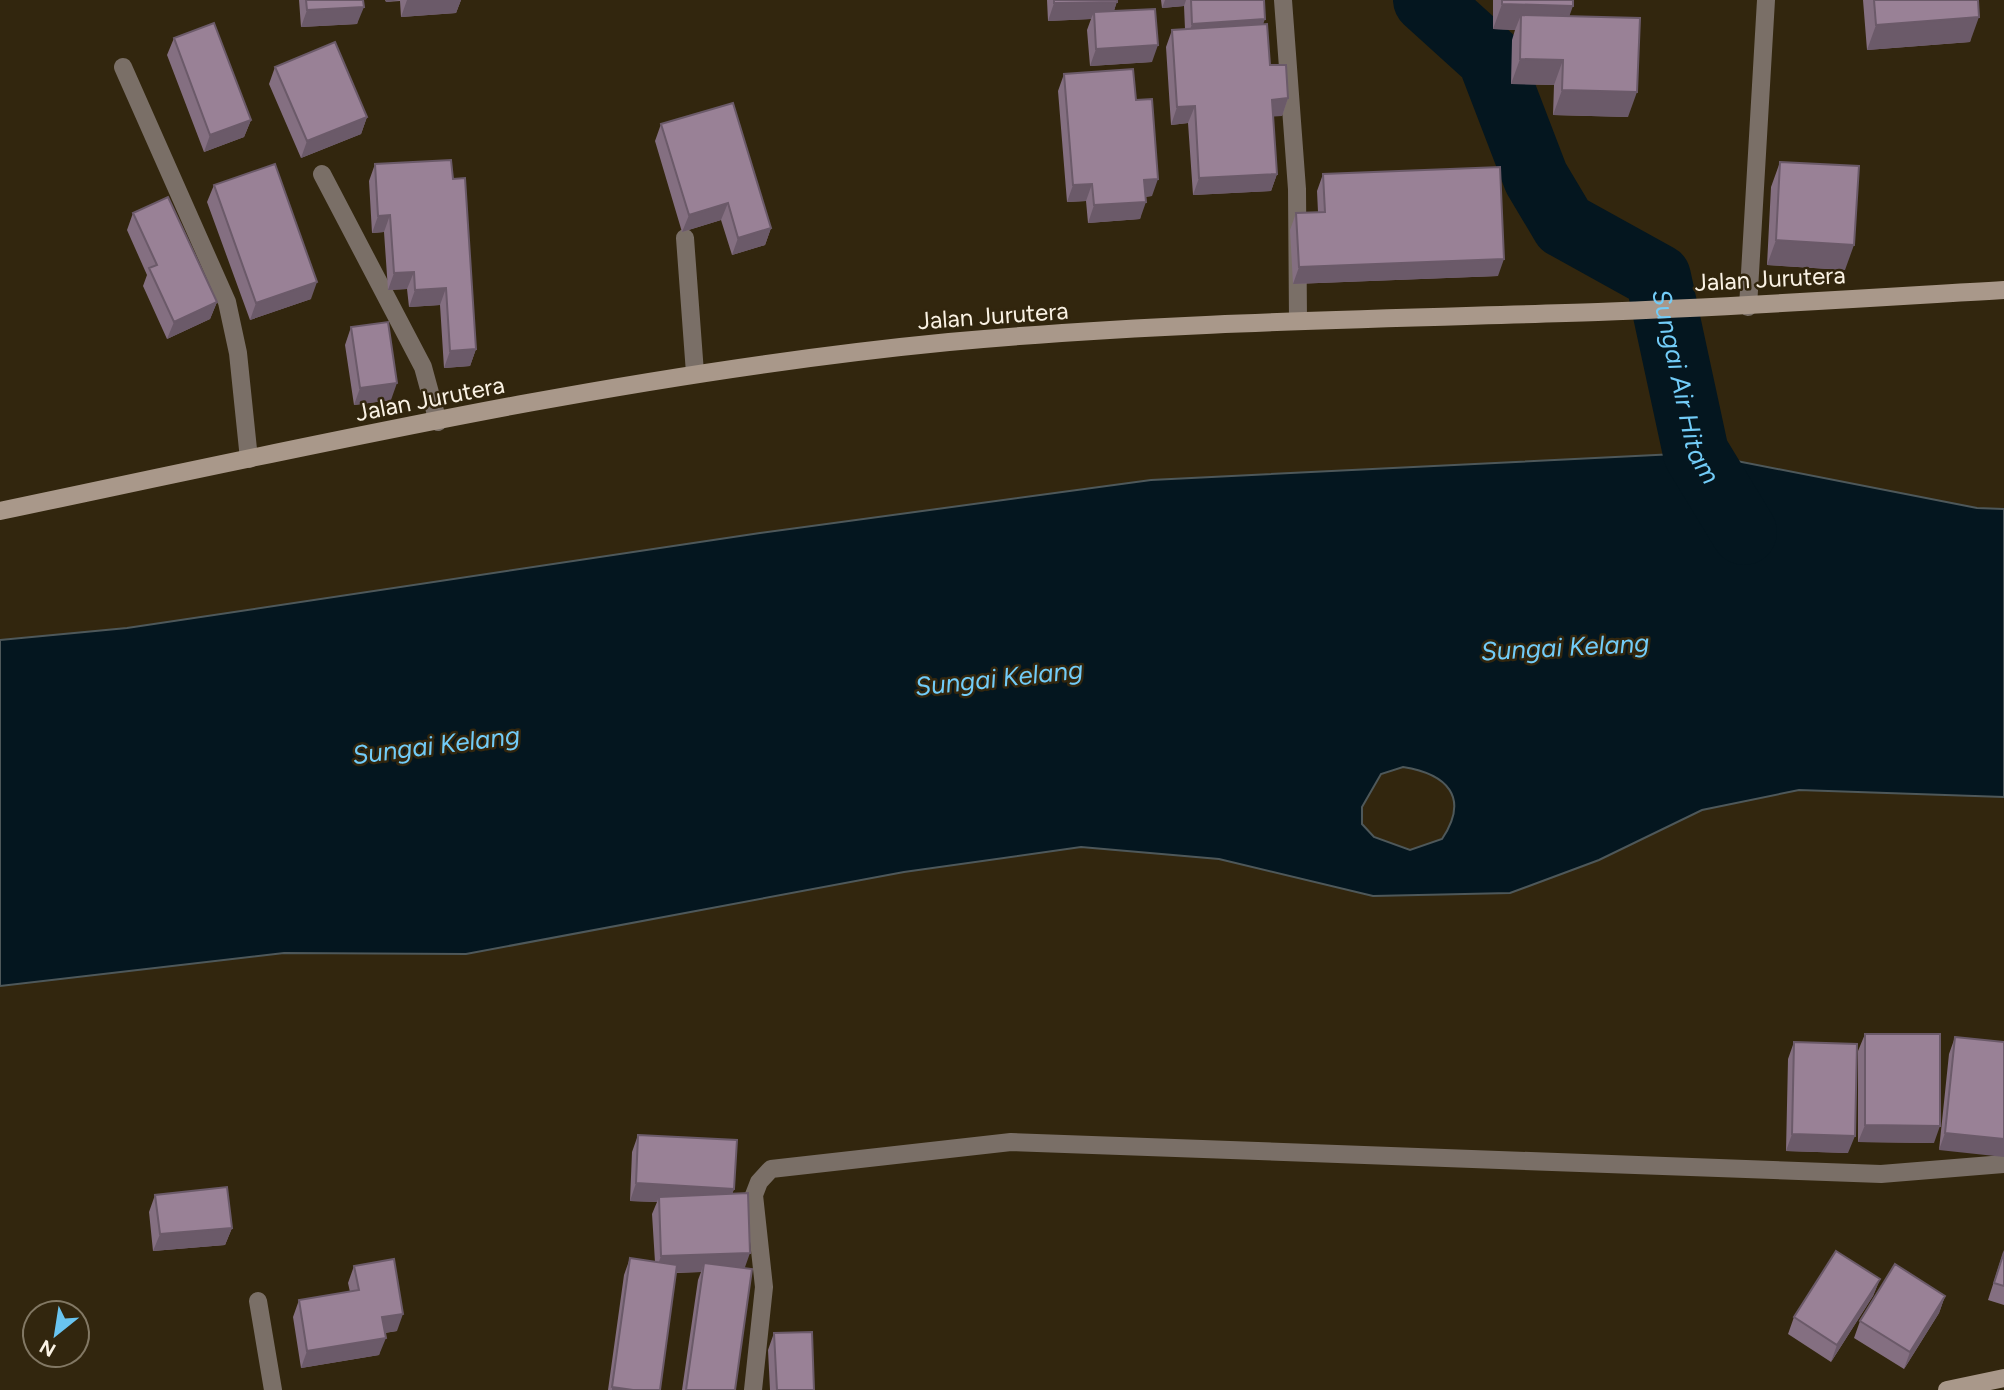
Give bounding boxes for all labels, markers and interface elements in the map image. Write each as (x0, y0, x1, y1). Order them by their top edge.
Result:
street label: Jalan Jurutera (1694, 260, 1846, 297)
water label: Sungai Air Hitam (1645, 286, 1727, 489)
street label: Jalan Jurutera (917, 296, 1069, 335)
street label: Jalan Jurutera (353, 370, 507, 427)
water label: Sungai Kelang (1480, 627, 1650, 667)
water label: Sungai Kelang (913, 653, 1085, 703)
water label: Sungai Kelang (350, 719, 522, 771)
north arrow (21, 1299, 91, 1369)
text: N (36, 1335, 60, 1362)

